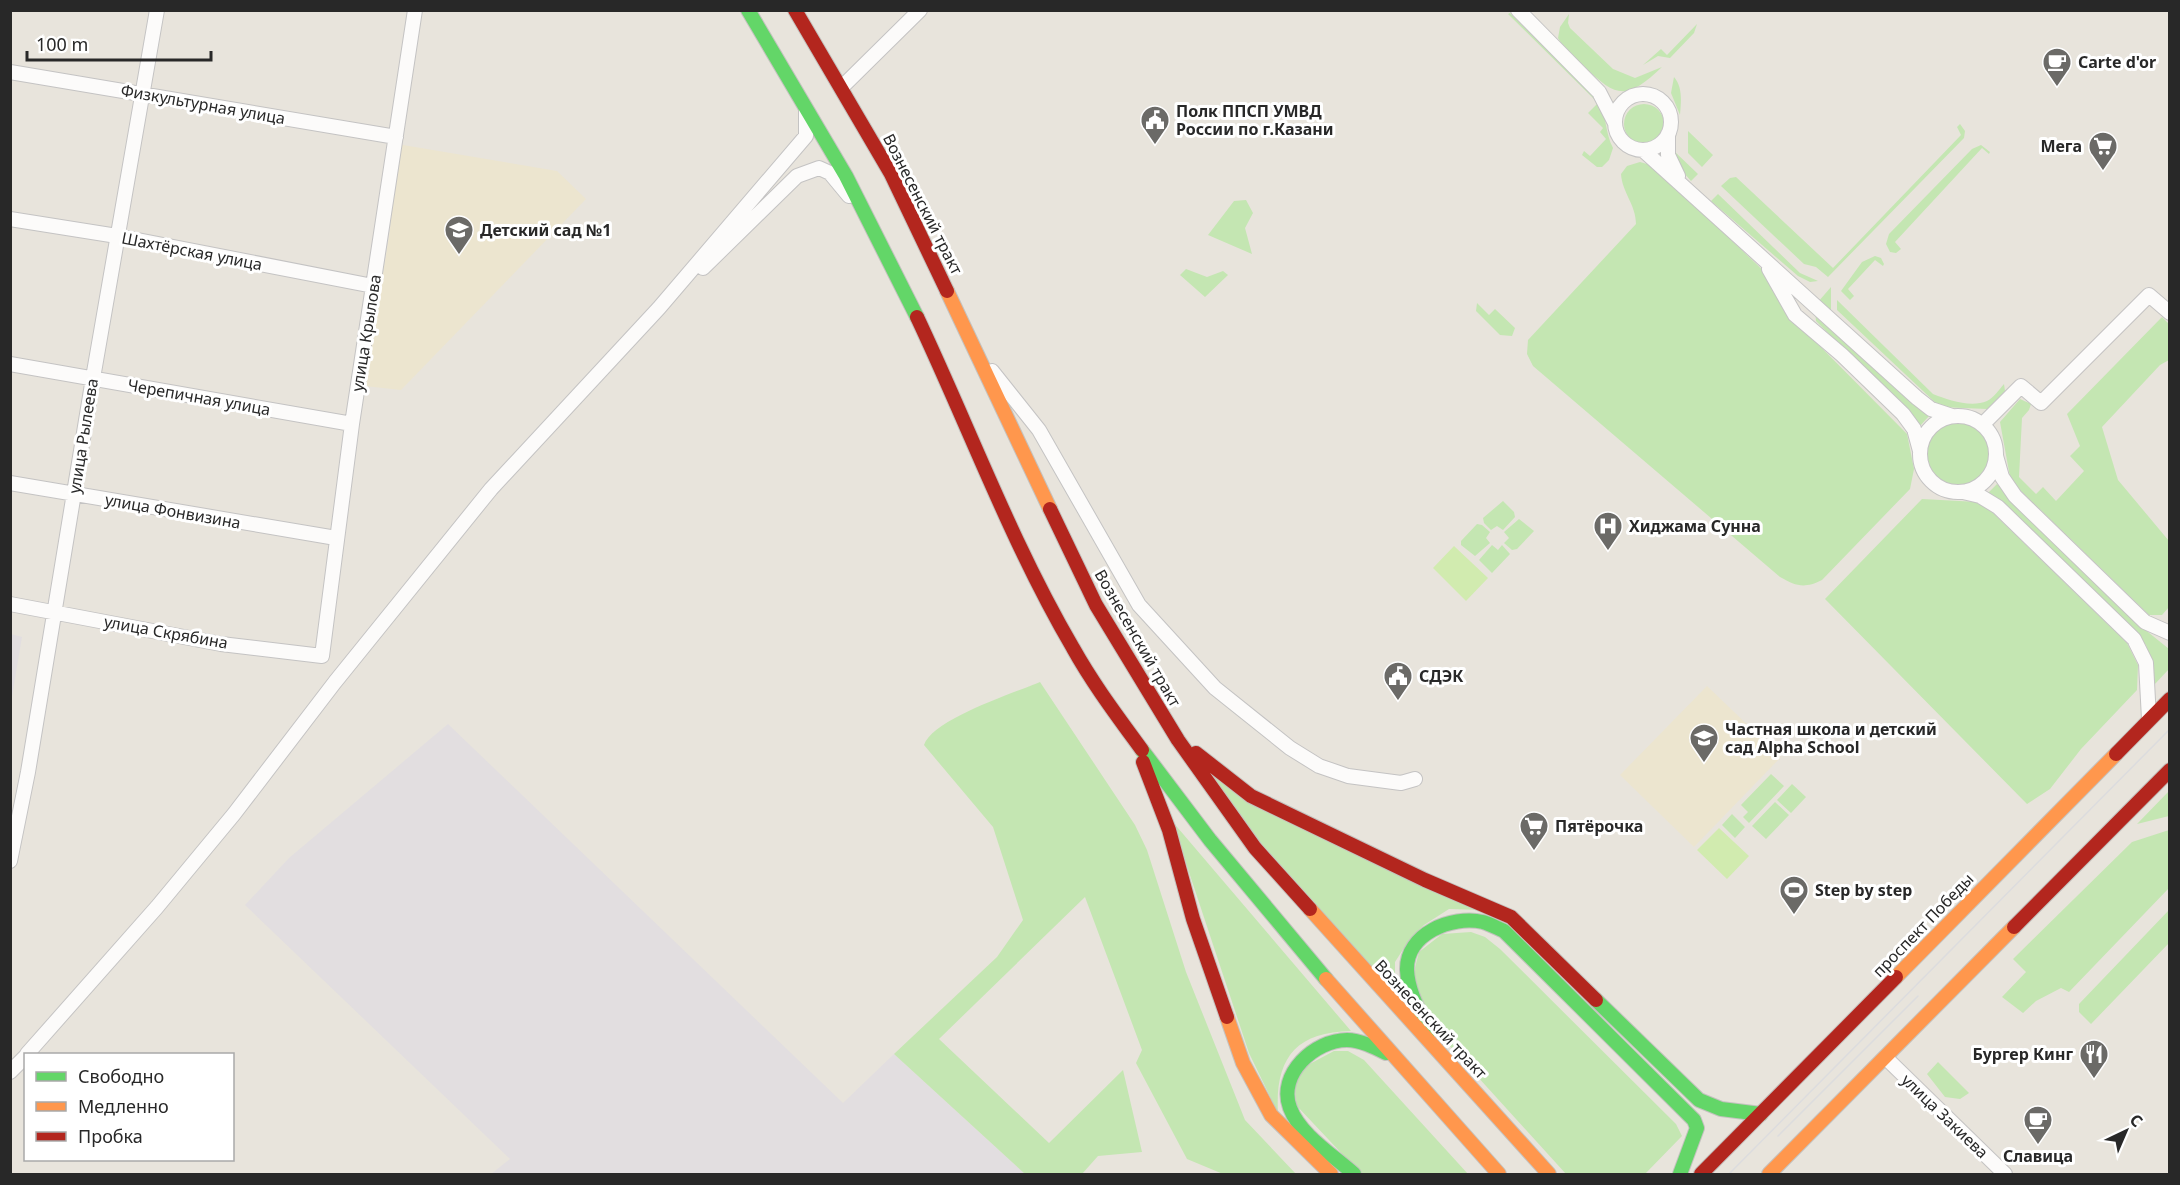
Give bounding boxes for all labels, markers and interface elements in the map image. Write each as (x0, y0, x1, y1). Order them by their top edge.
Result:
scale bar (27, 24, 212, 62)
text: 100 m (36, 32, 88, 56)
cafe icon: Carte d'or (2041, 46, 2073, 88)
place label: Carte d'or (2078, 51, 2156, 73)
street label: Физкультурная улица (119, 79, 287, 129)
place label: Полк ППСП УМВД России по г.Казани (1176, 100, 1334, 140)
public building icon: Полк ППСП УМВД России по г.Казани (1139, 104, 1171, 146)
street label: Вознесенский тракт (878, 130, 968, 279)
supermarket icon: Мега (2087, 130, 2119, 172)
place label: Мега (2040, 135, 2082, 157)
school or university icon: Детский сад №1 (443, 214, 475, 256)
place label: Детский сад №1 (480, 219, 611, 241)
street label: Шахтёрская улица (120, 227, 264, 275)
street label: улица Крылова (346, 273, 386, 393)
street label: Черепичная улица (126, 374, 272, 420)
street label: улица Рылеева (63, 377, 103, 495)
street label: улица Фонвизина (103, 488, 243, 534)
hospital icon: Хиджама Сунна (1592, 510, 1624, 552)
place label: Хиджама Сунна (1629, 515, 1761, 537)
street label: Вознесенский тракт (1090, 565, 1187, 711)
street label: улица Скрябина (102, 610, 230, 654)
public building icon: СДЭК (1382, 660, 1414, 702)
place label: СДЭК (1419, 665, 1464, 687)
place label: Частная школа и детский сад Alpha School (1725, 718, 1937, 758)
school or university icon: Частная школа и детский сад Alpha School (1688, 722, 1720, 764)
supermarket icon: Пятёрочка (1518, 810, 1550, 852)
place label: Пятёрочка (1555, 815, 1643, 837)
street label: проспект Победы (1868, 868, 1978, 982)
sports icon: Step by step (1778, 874, 1810, 916)
place label: Step by step (1815, 879, 1912, 901)
street label: Вознесенский тракт (1370, 955, 1492, 1084)
restaurant icon: Бургер Кинг (2078, 1038, 2110, 1080)
place label: Бургер Кинг (1972, 1043, 2073, 1065)
legend (24, 1053, 234, 1161)
text: Свободно (78, 1064, 164, 1088)
street label: улица Закиева (1897, 1069, 1993, 1163)
text: Медленно (78, 1094, 169, 1118)
north arrow (2096, 1101, 2156, 1161)
cafe icon: Славица (2022, 1104, 2054, 1146)
text: С (2125, 1109, 2148, 1132)
text: Пробка (78, 1124, 143, 1148)
place label: Славица (2003, 1145, 2073, 1167)

